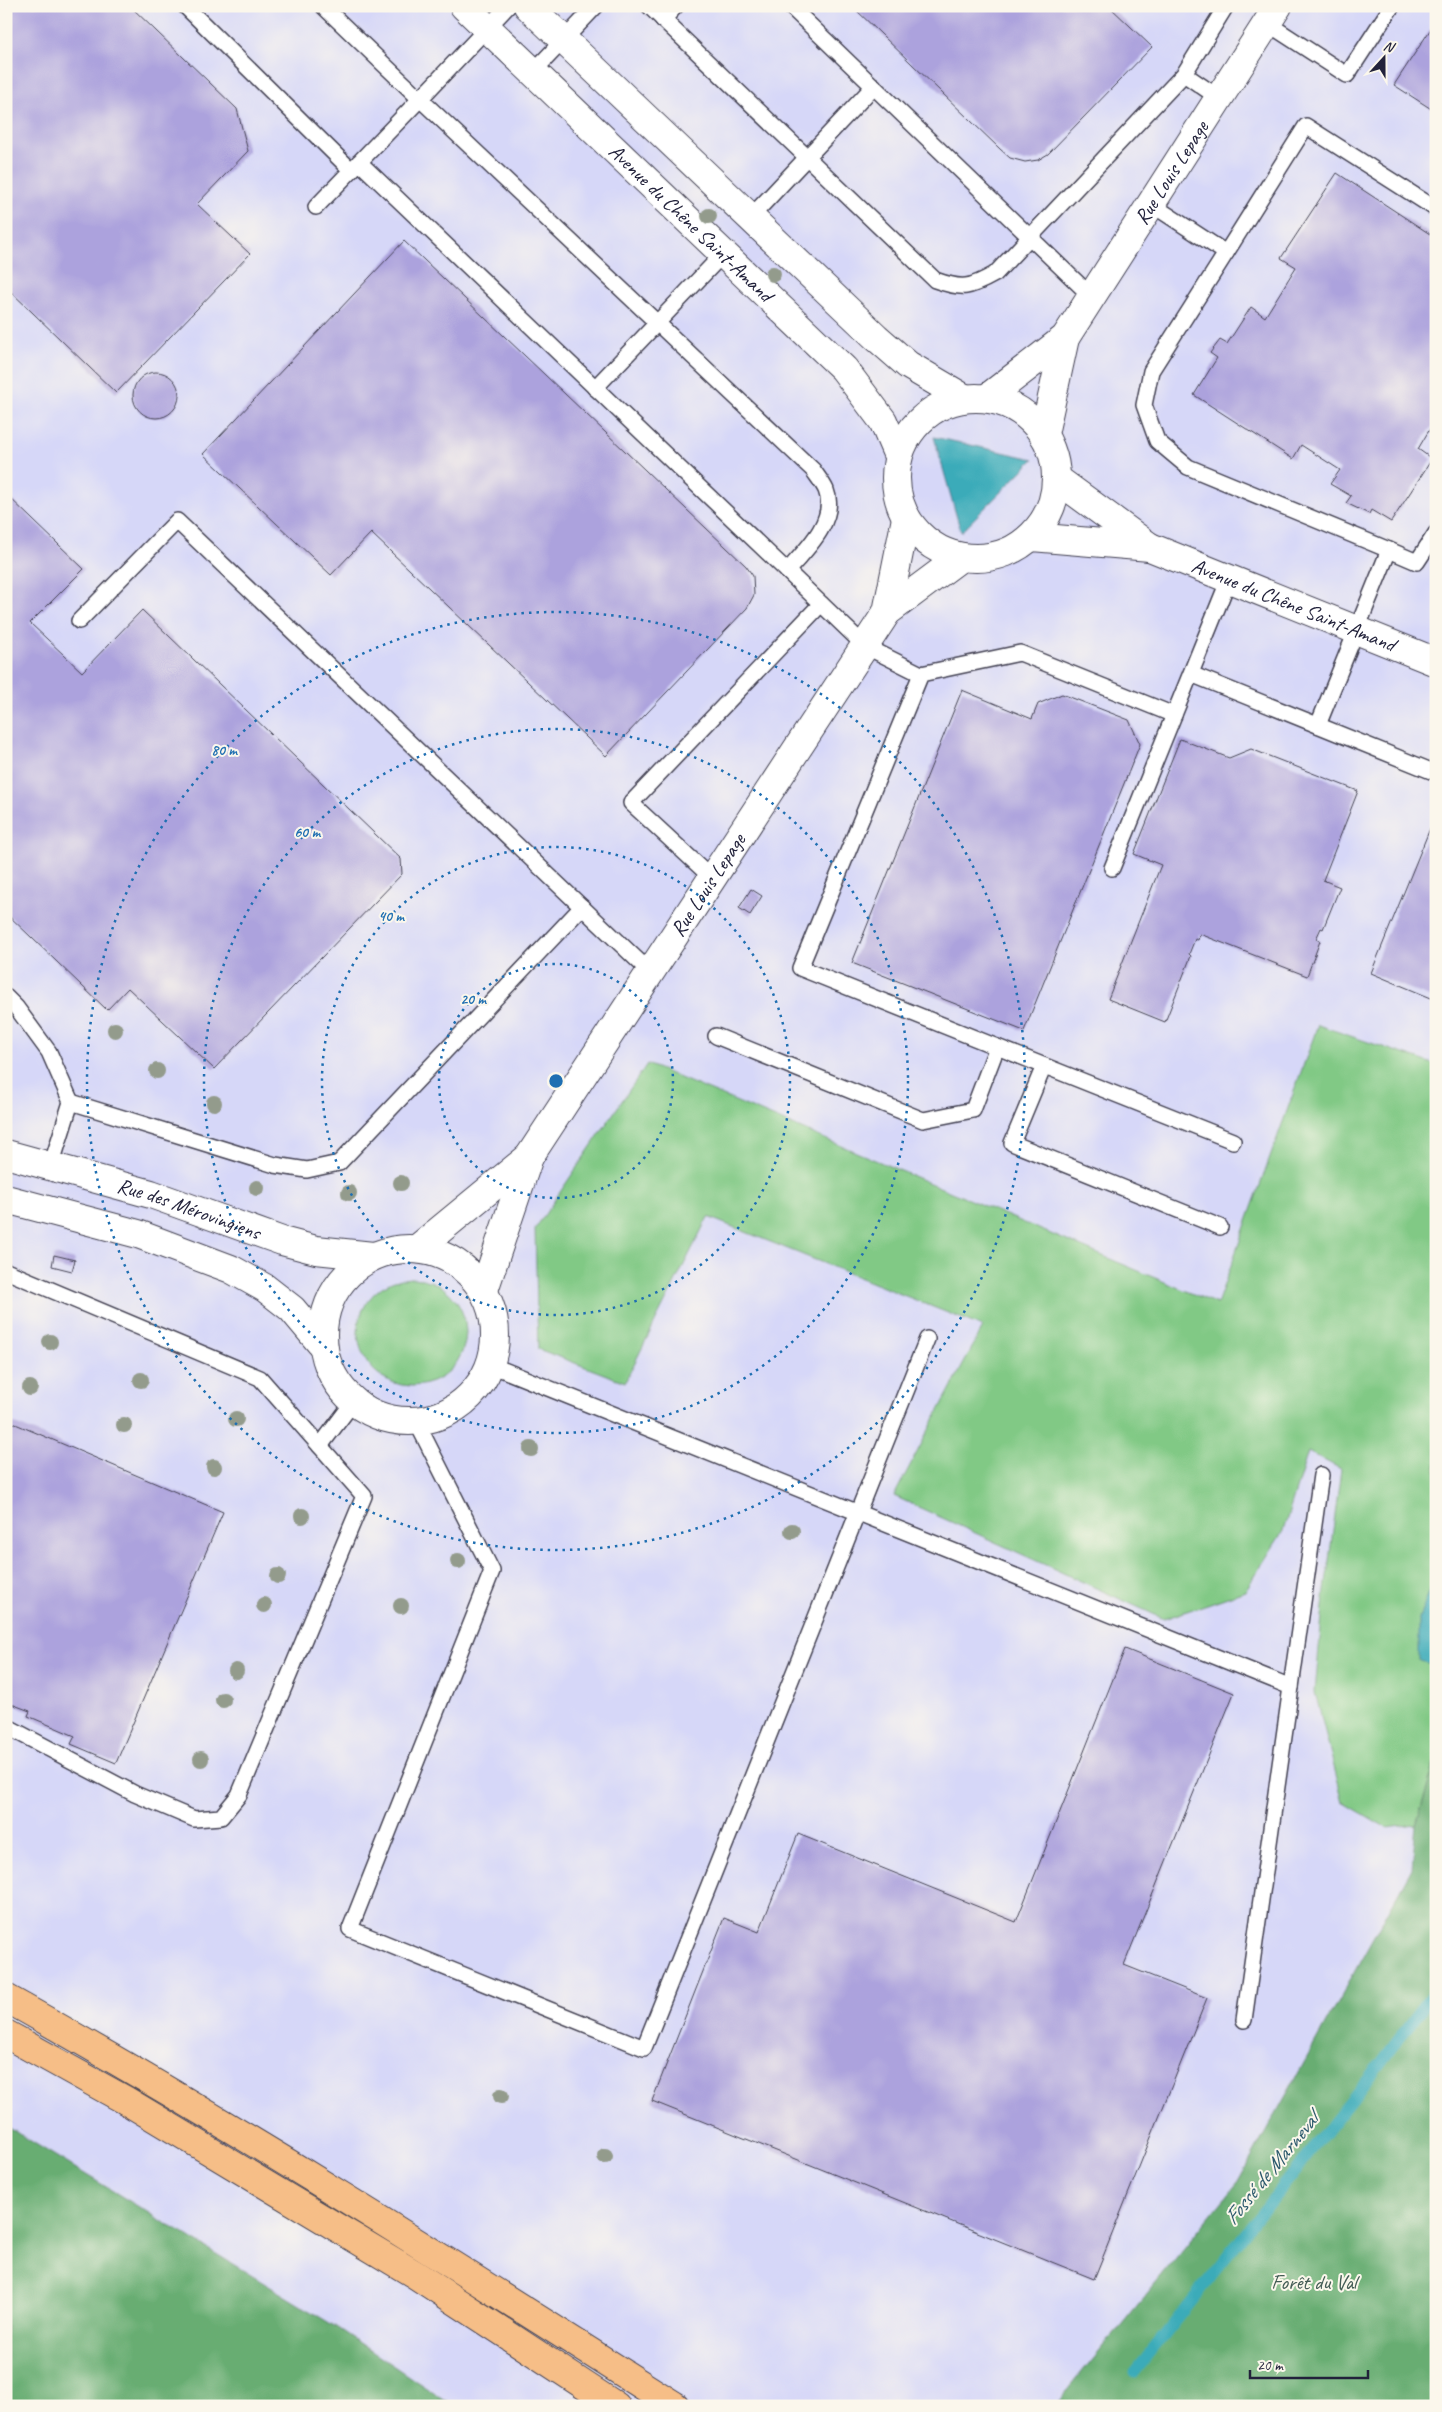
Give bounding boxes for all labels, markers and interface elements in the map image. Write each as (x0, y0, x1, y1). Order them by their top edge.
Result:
north arrow (1360, 32, 1410, 82)
text: N (1381, 37, 1398, 57)
street label: Rue Louis Lepage (1128, 115, 1215, 229)
street label: Avenue du Chêne Saint-Amand (603, 138, 781, 309)
street label: Avenue du Chêne Saint-Amand (1188, 552, 1402, 658)
text: 80 m (211, 741, 238, 760)
text: 60 m (294, 823, 321, 842)
street label: Rue Louis Lepage (665, 827, 752, 941)
text: 40 m (378, 907, 405, 926)
text: 20 m (460, 990, 487, 1009)
centre of rings (547, 1072, 565, 1090)
street label: Rue des Mérovingiens (114, 1172, 266, 1246)
water label: Fossé de Marneval (1217, 2102, 1329, 2231)
park label: Forêt du Val (1271, 2269, 1360, 2295)
scale bar (1250, 2347, 1367, 2379)
text: 20 m (1257, 2356, 1284, 2375)

